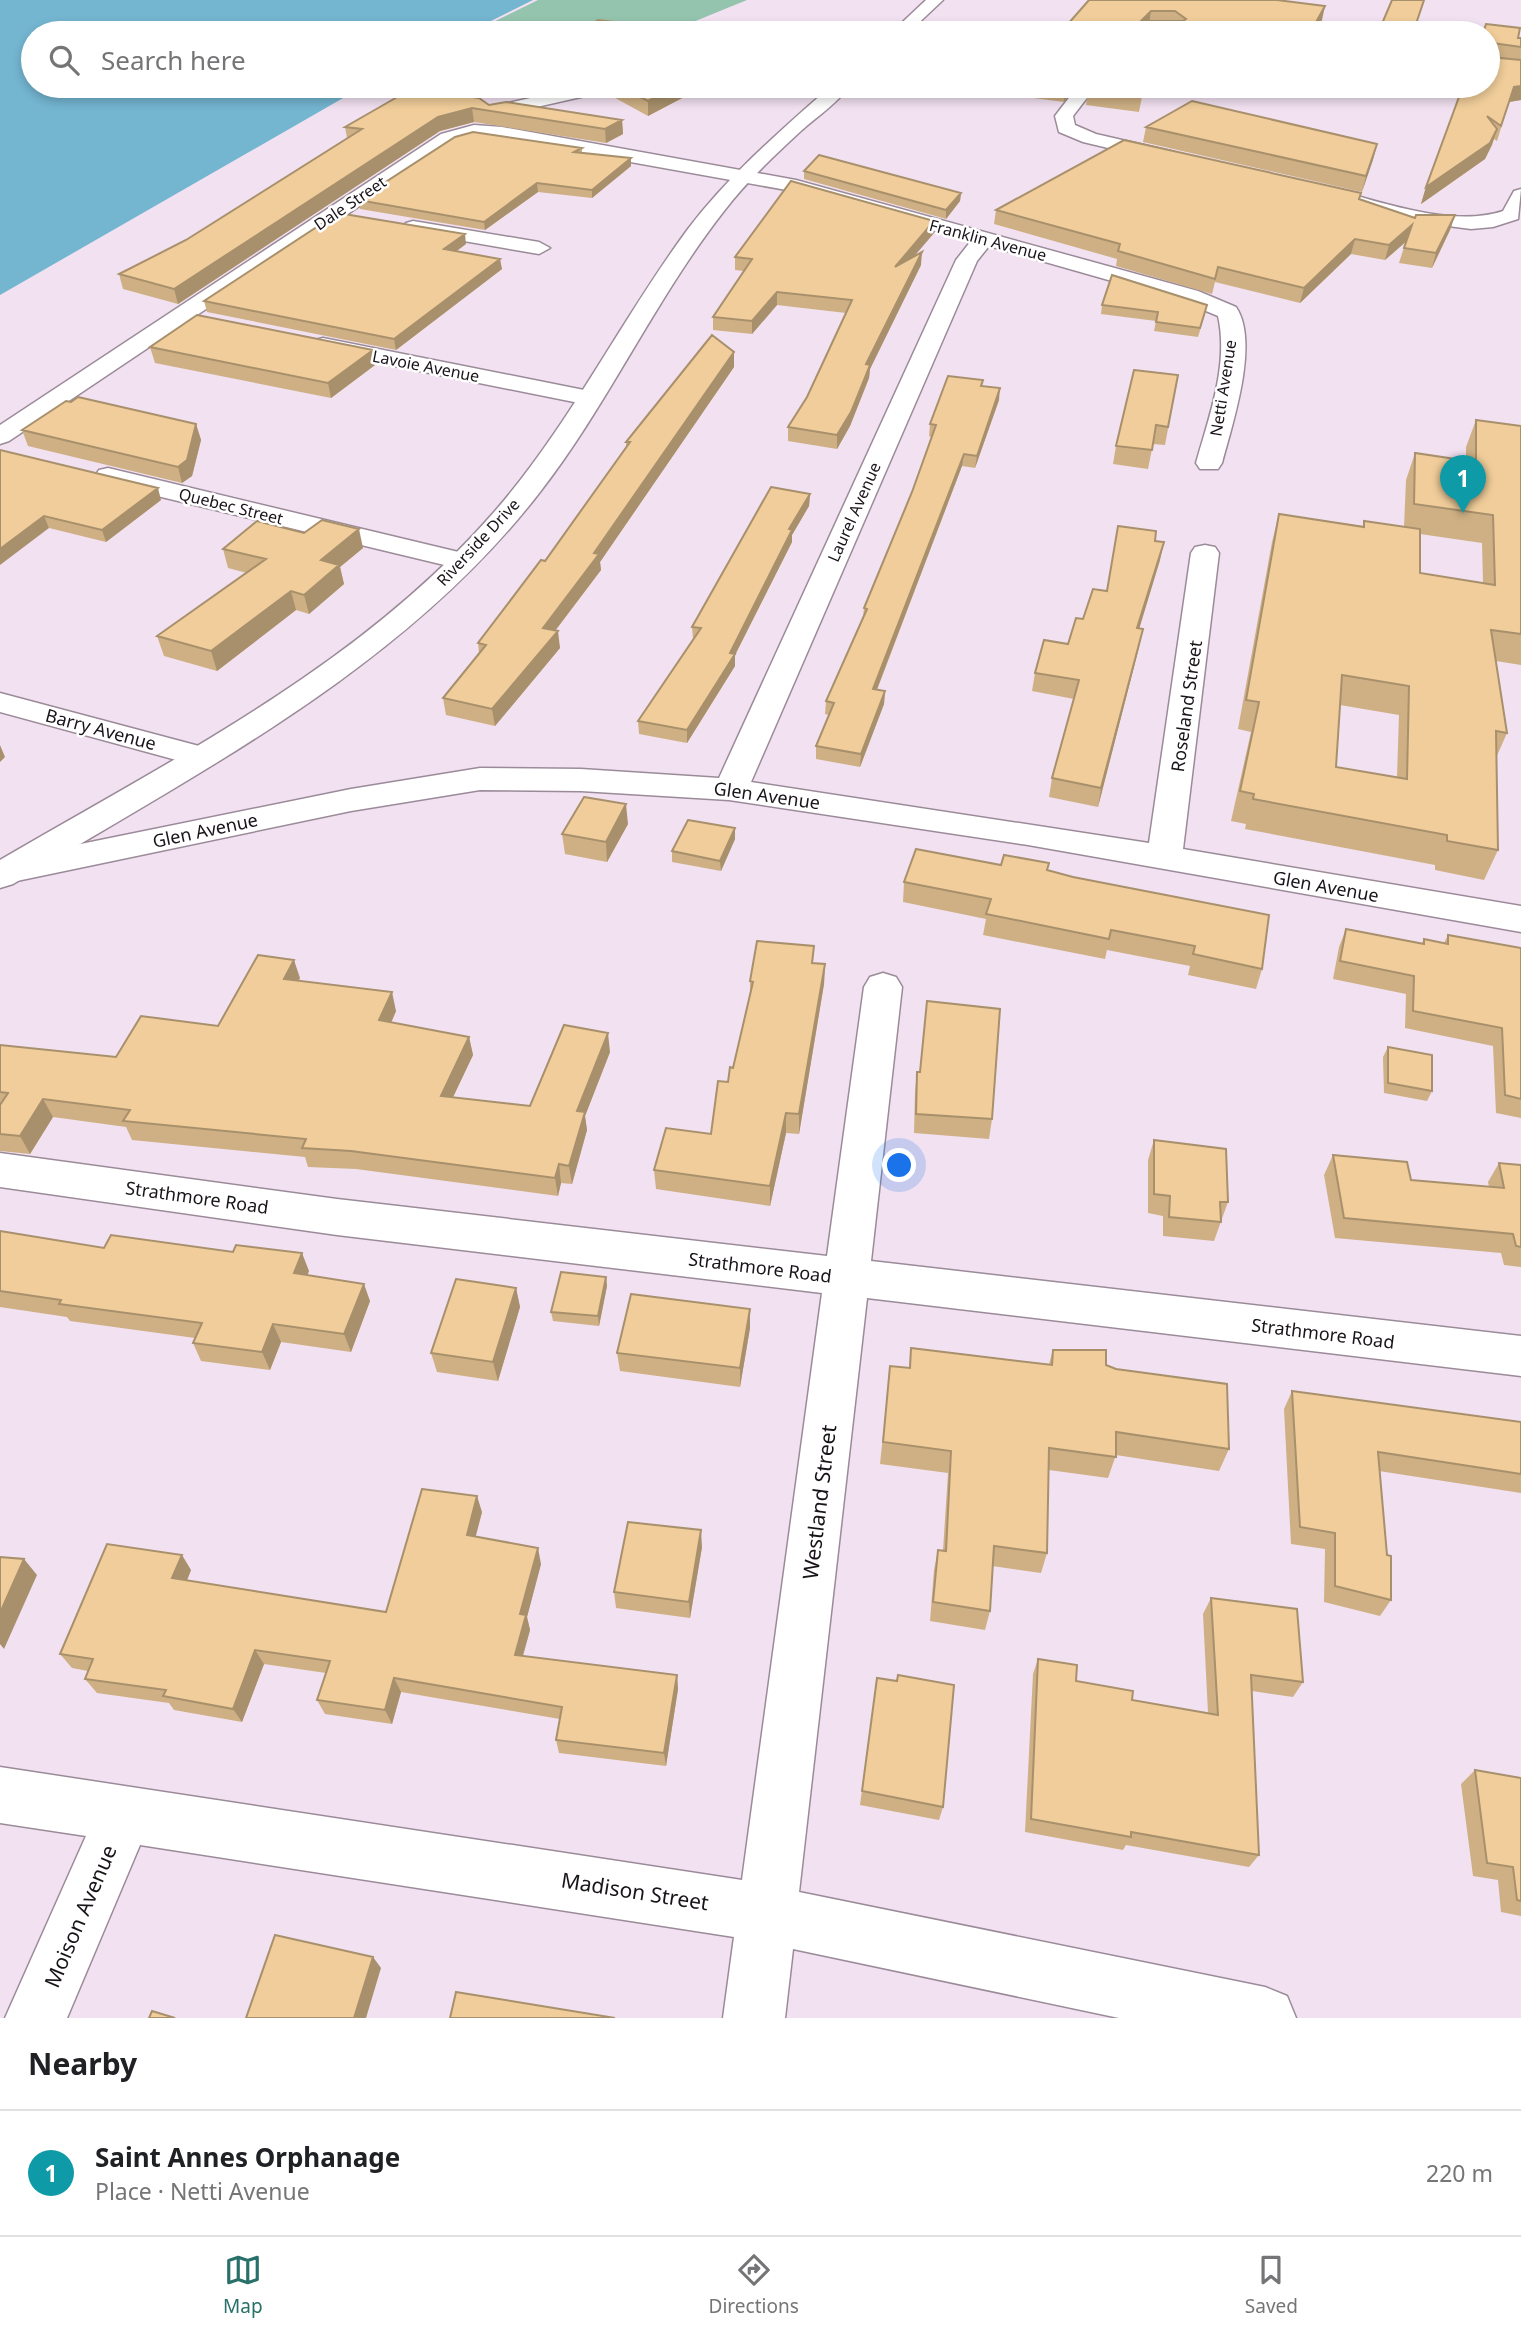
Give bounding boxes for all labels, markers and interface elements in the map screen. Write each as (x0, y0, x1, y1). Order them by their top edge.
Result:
search box (21, 21, 1500, 98)
icon: search (45, 41, 83, 79)
text: Search here (101, 42, 246, 78)
street label: Dale Street (310, 171, 391, 235)
street label: Franklin Avenue (927, 214, 1049, 266)
street label: Netti Avenue (1205, 338, 1241, 438)
street label: Lavoie Avenue (371, 345, 481, 387)
pin: 1 (1440, 455, 1486, 513)
street label: Laurel Avenue (822, 459, 886, 565)
street label: Quebec Street (177, 482, 286, 530)
street label: Riverside Drive (432, 493, 524, 591)
street label: Roseland Street (1165, 638, 1207, 773)
street label: Barry Avenue (43, 703, 159, 755)
street label: Glen Avenue (712, 776, 822, 814)
street label: Glen Avenue (150, 807, 260, 853)
street label: Glen Avenue (1271, 865, 1381, 907)
your location (882, 1148, 916, 1182)
street label: Strathmore Road (124, 1175, 270, 1219)
street label: Strathmore Road (687, 1246, 833, 1288)
street label: Strathmore Road (1250, 1312, 1396, 1354)
street label: Westland Street (796, 1423, 842, 1581)
street label: Moison Avenue (37, 1841, 123, 1991)
street label: Madison Street (559, 1866, 711, 1917)
text: Nearby (28, 2043, 137, 2084)
text: Saint Annes Orphanage (95, 2139, 400, 2175)
text: 1 (44, 2157, 58, 2189)
text: 220 m (1426, 2157, 1493, 2189)
text: Place · Netti Avenue (95, 2175, 310, 2207)
tab: Map (223, 2251, 263, 2319)
tab: Directions (709, 2251, 799, 2319)
tab: Saved (1245, 2251, 1298, 2319)

